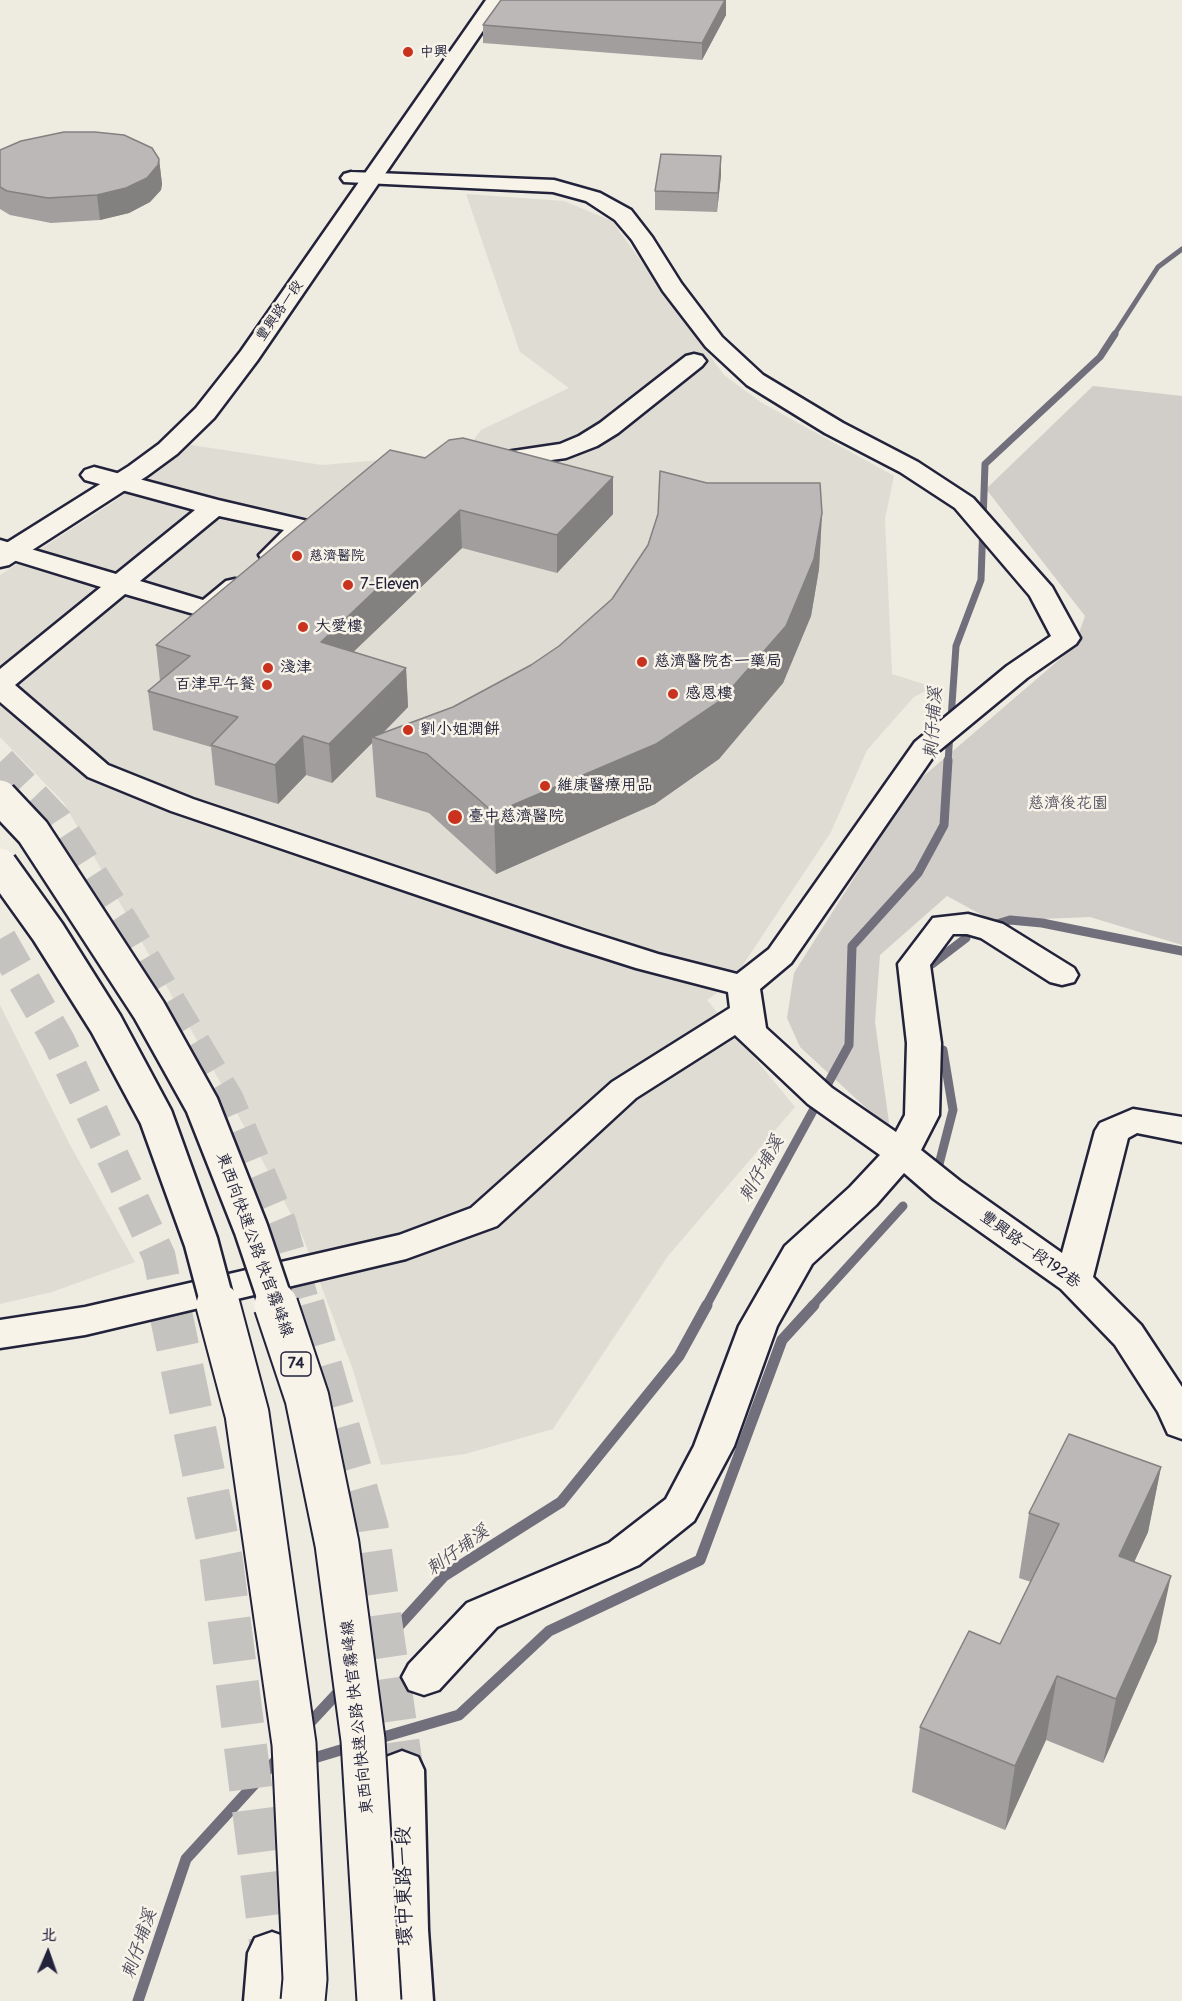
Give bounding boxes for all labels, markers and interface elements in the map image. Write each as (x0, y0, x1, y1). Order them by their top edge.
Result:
place label: 中興 (420, 44, 448, 60)
marker: 中興 (401, 45, 415, 59)
street label: 豐興路一段 (253, 278, 307, 344)
place label: 慈濟醫院 (309, 548, 365, 564)
marker: 慈濟醫院 (290, 549, 304, 563)
place label: 7-Eleven (360, 575, 419, 595)
marker: 7-Eleven (341, 578, 355, 592)
place label: 大愛樓 (315, 617, 363, 637)
marker: 大愛樓 (296, 620, 310, 634)
place label: 慈濟醫院杏一藥局 (654, 652, 782, 672)
marker: 慈濟醫院杏一藥局 (635, 655, 649, 669)
place label: 淺津 (280, 658, 312, 678)
marker: 淺津 (261, 661, 275, 675)
place label: 百津早午餐 (175, 675, 255, 695)
marker: 百津早午餐 (260, 678, 274, 692)
place label: 感恩樓 (685, 684, 733, 704)
water label: 刺仔埔溪 (921, 686, 947, 760)
marker: 感恩樓 (666, 687, 680, 701)
place label: 劉小姐潤餅 (420, 720, 500, 740)
marker: 劉小姐潤餅 (401, 723, 415, 737)
place label: 維康醫療用品 (557, 776, 653, 796)
marker: 維康醫療用品 (538, 779, 552, 793)
park label: 慈濟後花園 (1028, 794, 1108, 814)
place label: 臺中慈濟醫院 (468, 807, 564, 827)
marker: 臺中慈濟醫院 (446, 808, 464, 826)
water label: 刺仔埔溪 (735, 1132, 789, 1206)
street label: 東西向快速公路 快官霧峰線 (212, 1150, 296, 1340)
street label: 豐興路一段192巷 (976, 1207, 1084, 1293)
road number: 74 (281, 1352, 311, 1376)
water label: 刺仔埔溪 (423, 1521, 493, 1581)
street label: 東西向快速公路 快官霧峰線 (338, 1619, 378, 1815)
street label: 環中東路一段 (392, 1826, 418, 1946)
water label: 刺仔埔溪 (118, 1906, 162, 1982)
north arrow (18, 1923, 78, 1983)
text: 北 (40, 1925, 57, 1945)

